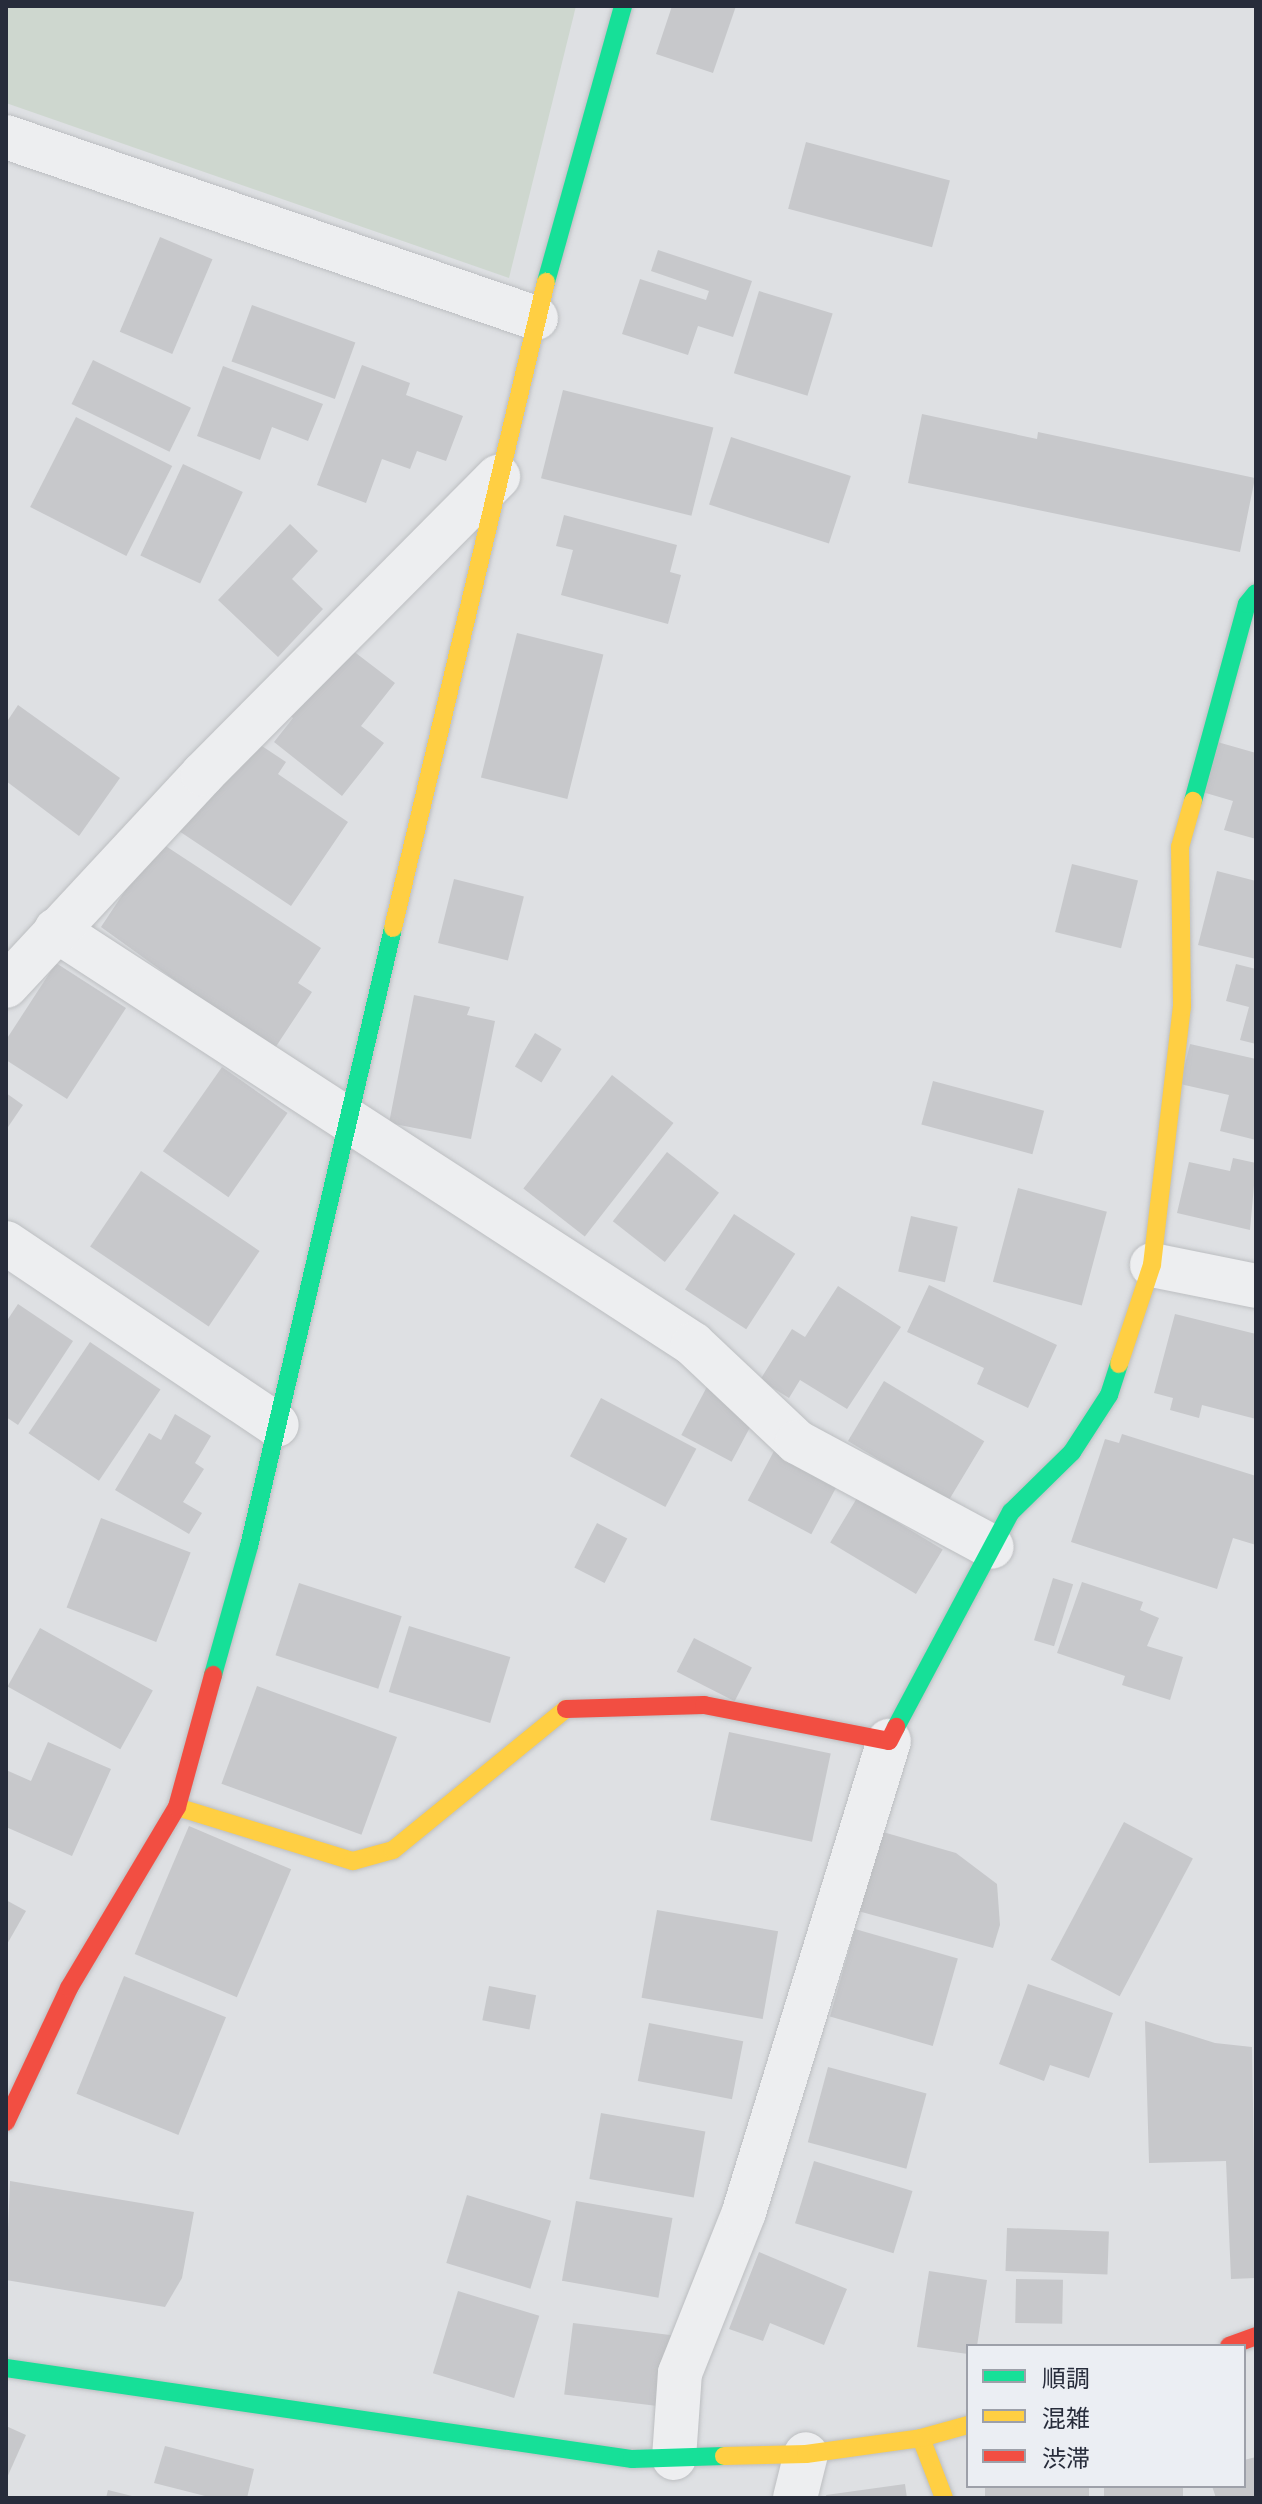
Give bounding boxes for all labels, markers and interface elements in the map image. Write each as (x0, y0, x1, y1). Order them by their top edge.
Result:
legend (966, 2344, 1246, 2488)
text: 順調 (1042, 2365, 1090, 2394)
text: 混雑 (1042, 2405, 1090, 2434)
text: 渋滞 (1042, 2445, 1090, 2474)

